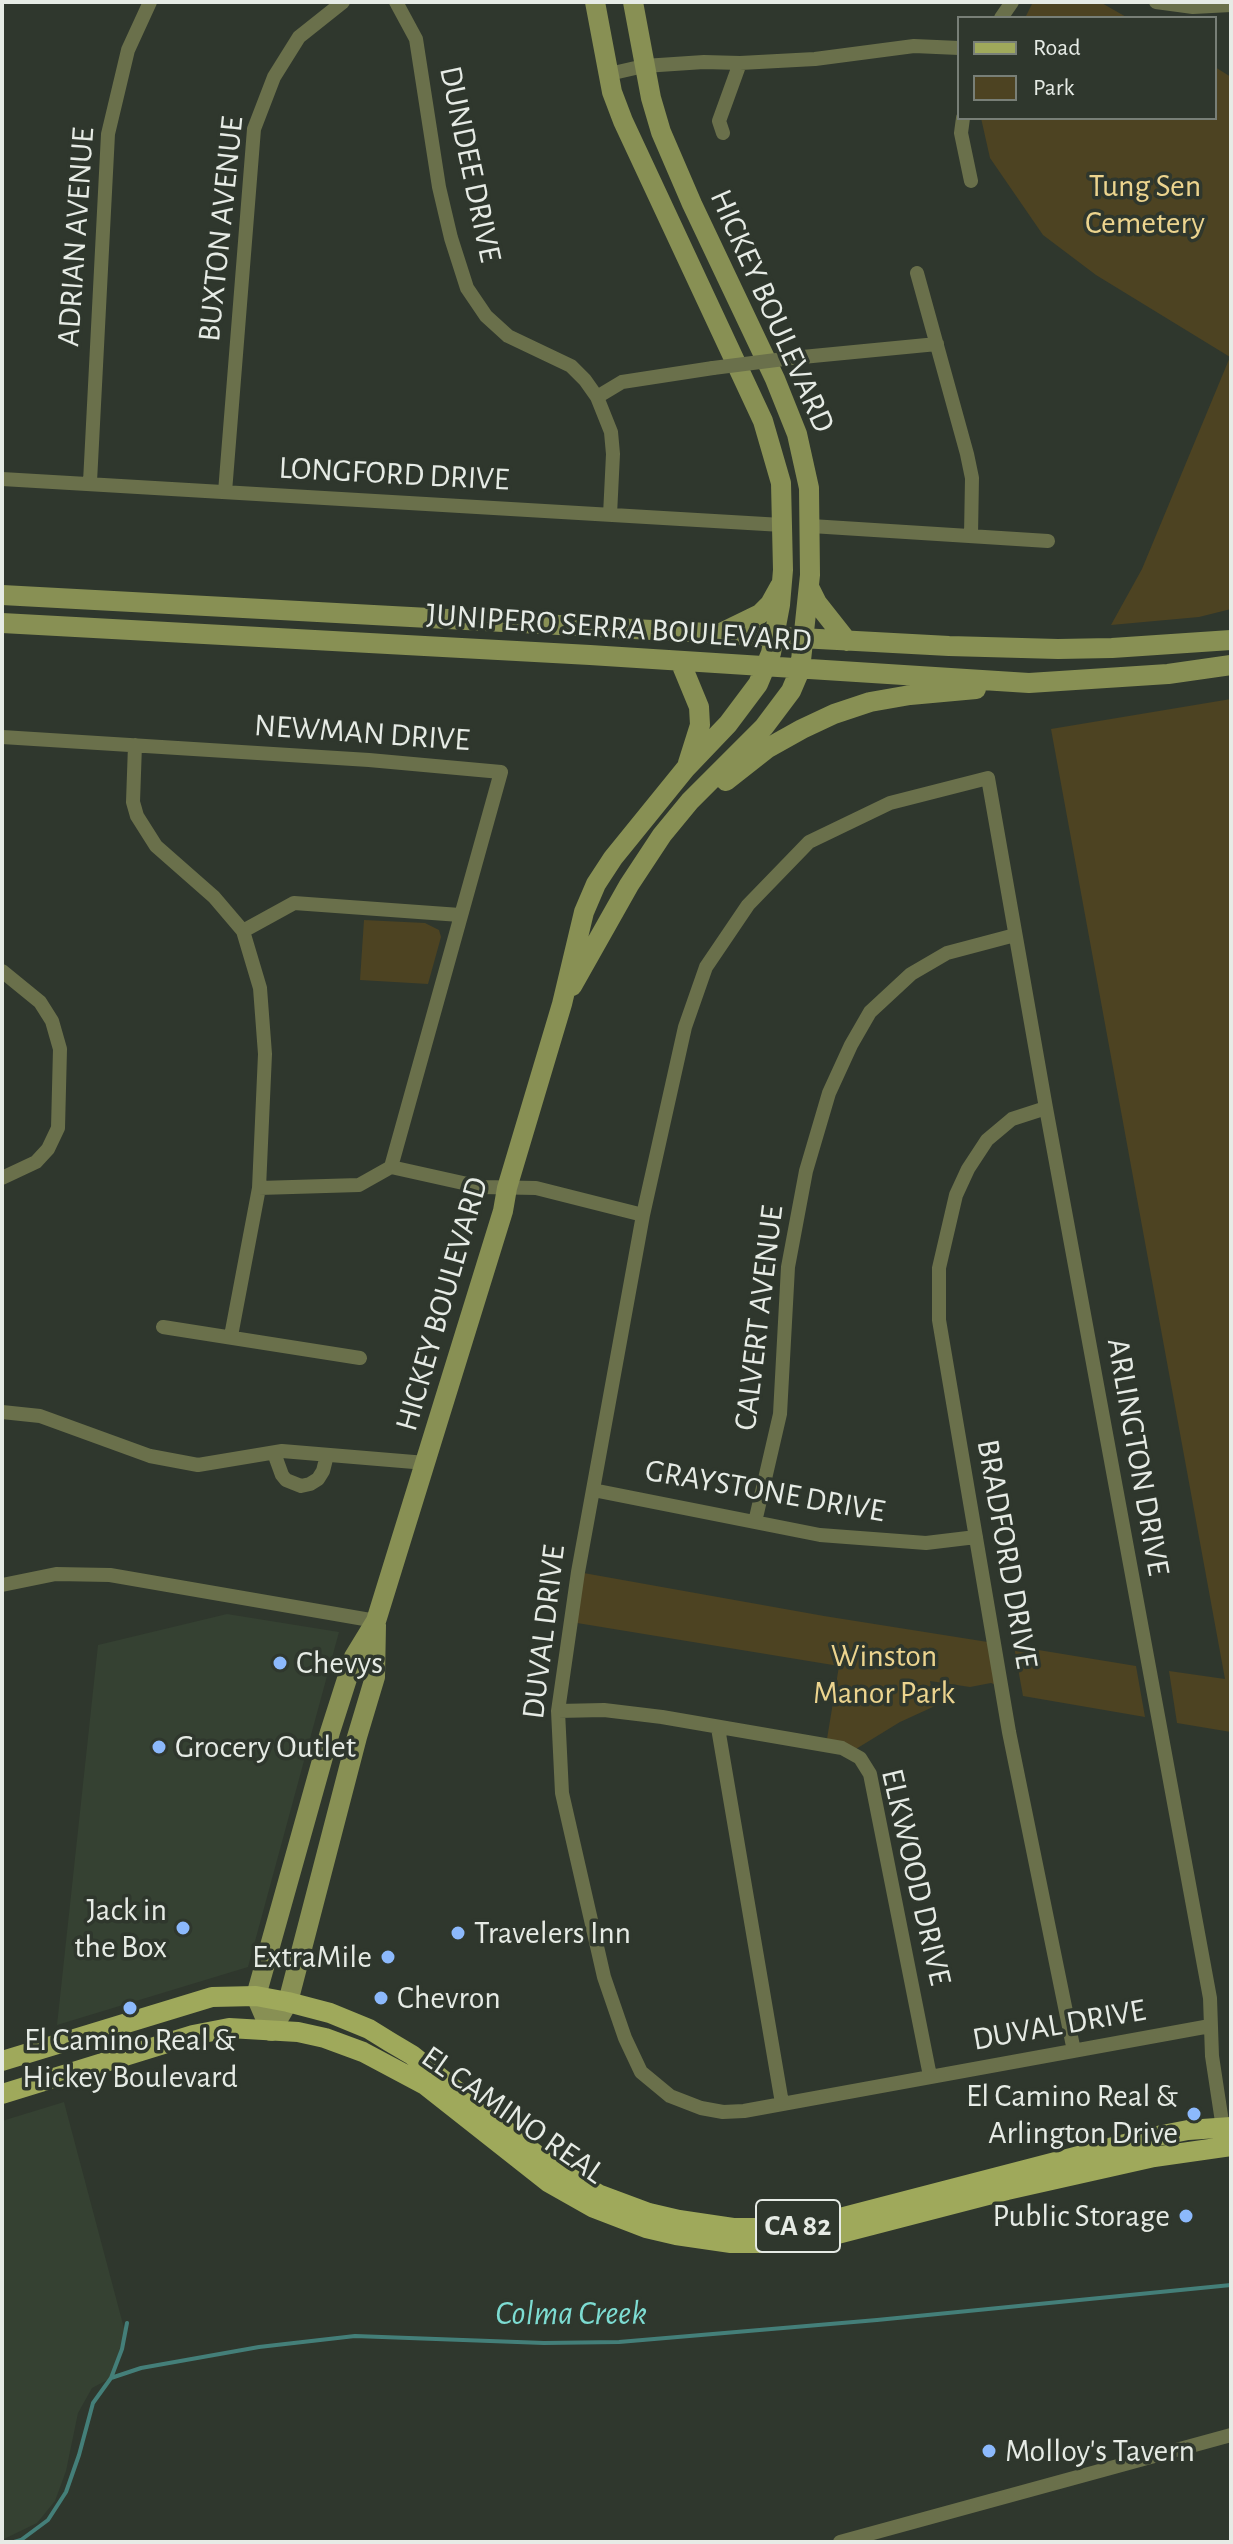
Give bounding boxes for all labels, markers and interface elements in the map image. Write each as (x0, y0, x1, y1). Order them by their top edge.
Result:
legend (957, 16, 1217, 120)
text: Road (1033, 36, 1081, 60)
street label: DUNDEE DRIVE (431, 63, 509, 265)
text: Park (1033, 76, 1074, 100)
street label: BUXTON AVENUE (190, 114, 252, 344)
street label: ADRIAN AVENUE (49, 126, 103, 348)
park label: Tung Sen Cemetery (1085, 167, 1205, 242)
street label: HICKEY BOULEVARD (701, 183, 843, 439)
street label: LONGFORD DRIVE (278, 449, 510, 499)
street label: JUNIPERO SERRA BOULEVARD (425, 595, 813, 661)
street label: NEWMAN DRIVE (253, 706, 471, 760)
street label: HICKEY BOULEVARD (387, 1173, 497, 1435)
street label: CALVERT AVENUE (726, 1203, 792, 1433)
street label: ARLINGTON DRIVE (1098, 1335, 1178, 1579)
street label: BRADFORD DRIVE (968, 1436, 1046, 1672)
street label: GRAYSTONE DRIVE (642, 1451, 888, 1531)
street label: DUVAL DRIVE (514, 1543, 574, 1721)
park label: Winston Manor Park (813, 1637, 955, 1712)
place label: Chevys (296, 1644, 383, 1682)
marker: Chevys (271, 1654, 289, 1672)
place label: Grocery Outlet (175, 1728, 356, 1766)
marker: Grocery Outlet (150, 1738, 168, 1756)
street label: ELKWOOD DRIVE (872, 1765, 960, 1989)
place label: Jack in the Box (74, 1891, 167, 1966)
place label: Travelers Inn (474, 1914, 631, 1952)
marker: Jack in the Box (174, 1919, 192, 1937)
marker: Travelers Inn (449, 1924, 467, 1942)
place label: ExtraMile (252, 1938, 372, 1976)
marker: ExtraMile (379, 1948, 397, 1966)
place label: Chevron (397, 1979, 501, 2017)
marker: Chevron (372, 1989, 390, 2007)
street label: DUVAL DRIVE (969, 1991, 1149, 2059)
marker: El Camino Real & Hickey Boulevard (121, 1999, 139, 2017)
place label: El Camino Real & Hickey Boulevard (22, 2021, 238, 2096)
street label: EL CAMINO REAL (414, 2038, 612, 2192)
place label: El Camino Real & Arlington Drive (966, 2077, 1178, 2152)
marker: El Camino Real & Arlington Drive (1185, 2105, 1203, 2123)
place label: Public Storage (992, 2197, 1170, 2235)
road number: CA 82 (756, 2200, 840, 2252)
marker: Public Storage (1177, 2207, 1195, 2225)
water label: Colma Creek (495, 2294, 647, 2334)
place label: Molloy's Tavern (1005, 2432, 1195, 2470)
marker: Molloy's Tavern (980, 2442, 998, 2460)

